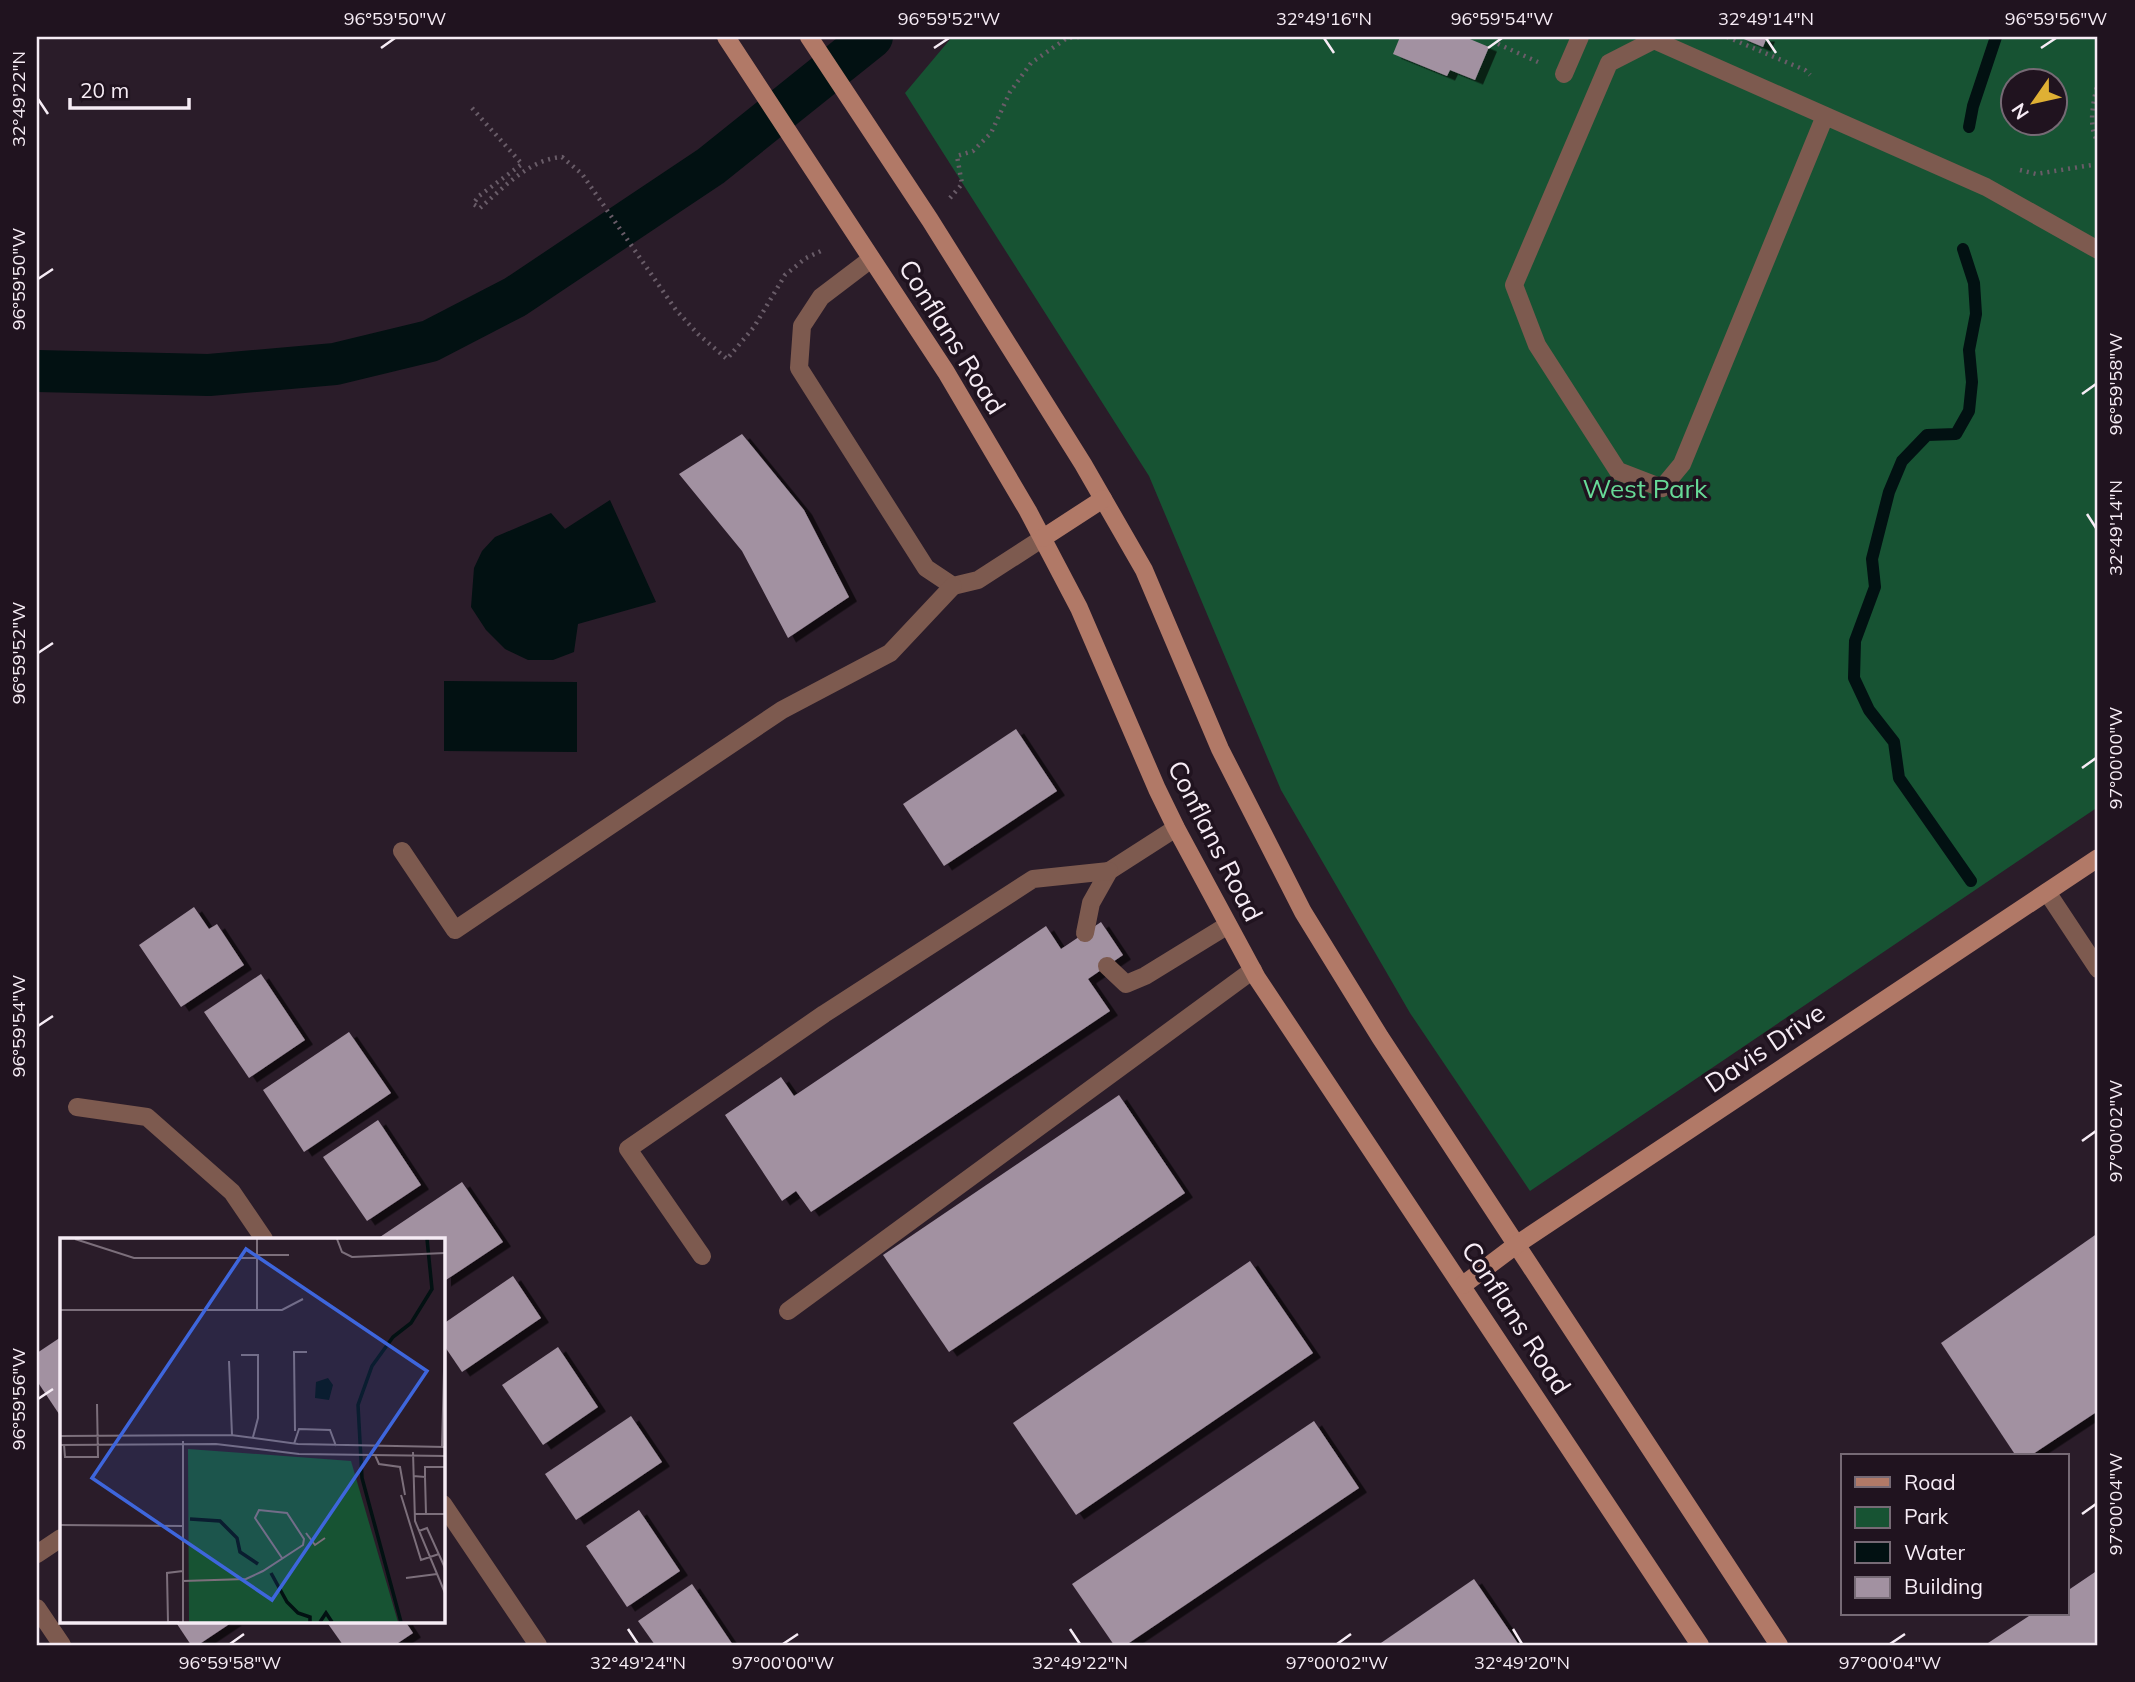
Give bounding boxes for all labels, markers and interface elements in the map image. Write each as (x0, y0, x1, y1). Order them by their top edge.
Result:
text: 96°59'50"W (344, 7, 446, 30)
text: 96°59'52"W (898, 7, 1000, 30)
text: 32°49'16"N (1276, 7, 1372, 30)
text: 96°59'54"W (1451, 7, 1553, 30)
text: 32°49'14"N (1718, 7, 1814, 30)
text: 96°59'56"W (2005, 7, 2107, 30)
text: 32°49'22"N (7, 51, 30, 147)
scale bar (70, 66, 189, 110)
north arrow (1998, 66, 2068, 136)
text: 20 m (80, 77, 129, 103)
text: N (2006, 99, 2034, 124)
text: 96°59'50"W (7, 228, 30, 330)
street label: Conflans Road (892, 253, 1013, 420)
text: 96°59'58"W (2104, 333, 2127, 435)
park label: West Park (1583, 472, 1708, 505)
text: 32°49'14"N (2104, 480, 2127, 576)
text: 96°59'52"W (7, 602, 30, 704)
text: 97°00'00"W (2104, 707, 2127, 809)
street label: Conflans Road (1161, 755, 1270, 927)
text: 96°59'54"W (7, 975, 30, 1077)
street label: Davis Drive (1699, 995, 1831, 1100)
text: 97°00'02"W (2104, 1080, 2127, 1182)
street label: Conflans Road (1455, 1235, 1578, 1401)
inset map (60, 1238, 444, 1622)
text: 96°59'56"W (7, 1348, 30, 1450)
text: 97°00'04"W (2104, 1453, 2127, 1555)
legend (1841, 1454, 2068, 1616)
text: Road (1904, 1469, 1955, 1495)
text: Park (1904, 1503, 1948, 1529)
text: Water (1904, 1539, 1965, 1565)
text: Building (1904, 1573, 1983, 1599)
text: 96°59'58"W (179, 1651, 281, 1674)
text: 32°49'24"N (590, 1651, 686, 1674)
text: 97°00'00"W (732, 1651, 834, 1674)
text: 32°49'22"N (1032, 1651, 1128, 1674)
text: 97°00'02"W (1286, 1651, 1388, 1674)
text: 32°49'20"N (1474, 1651, 1570, 1674)
text: 97°00'04"W (1839, 1651, 1941, 1674)

